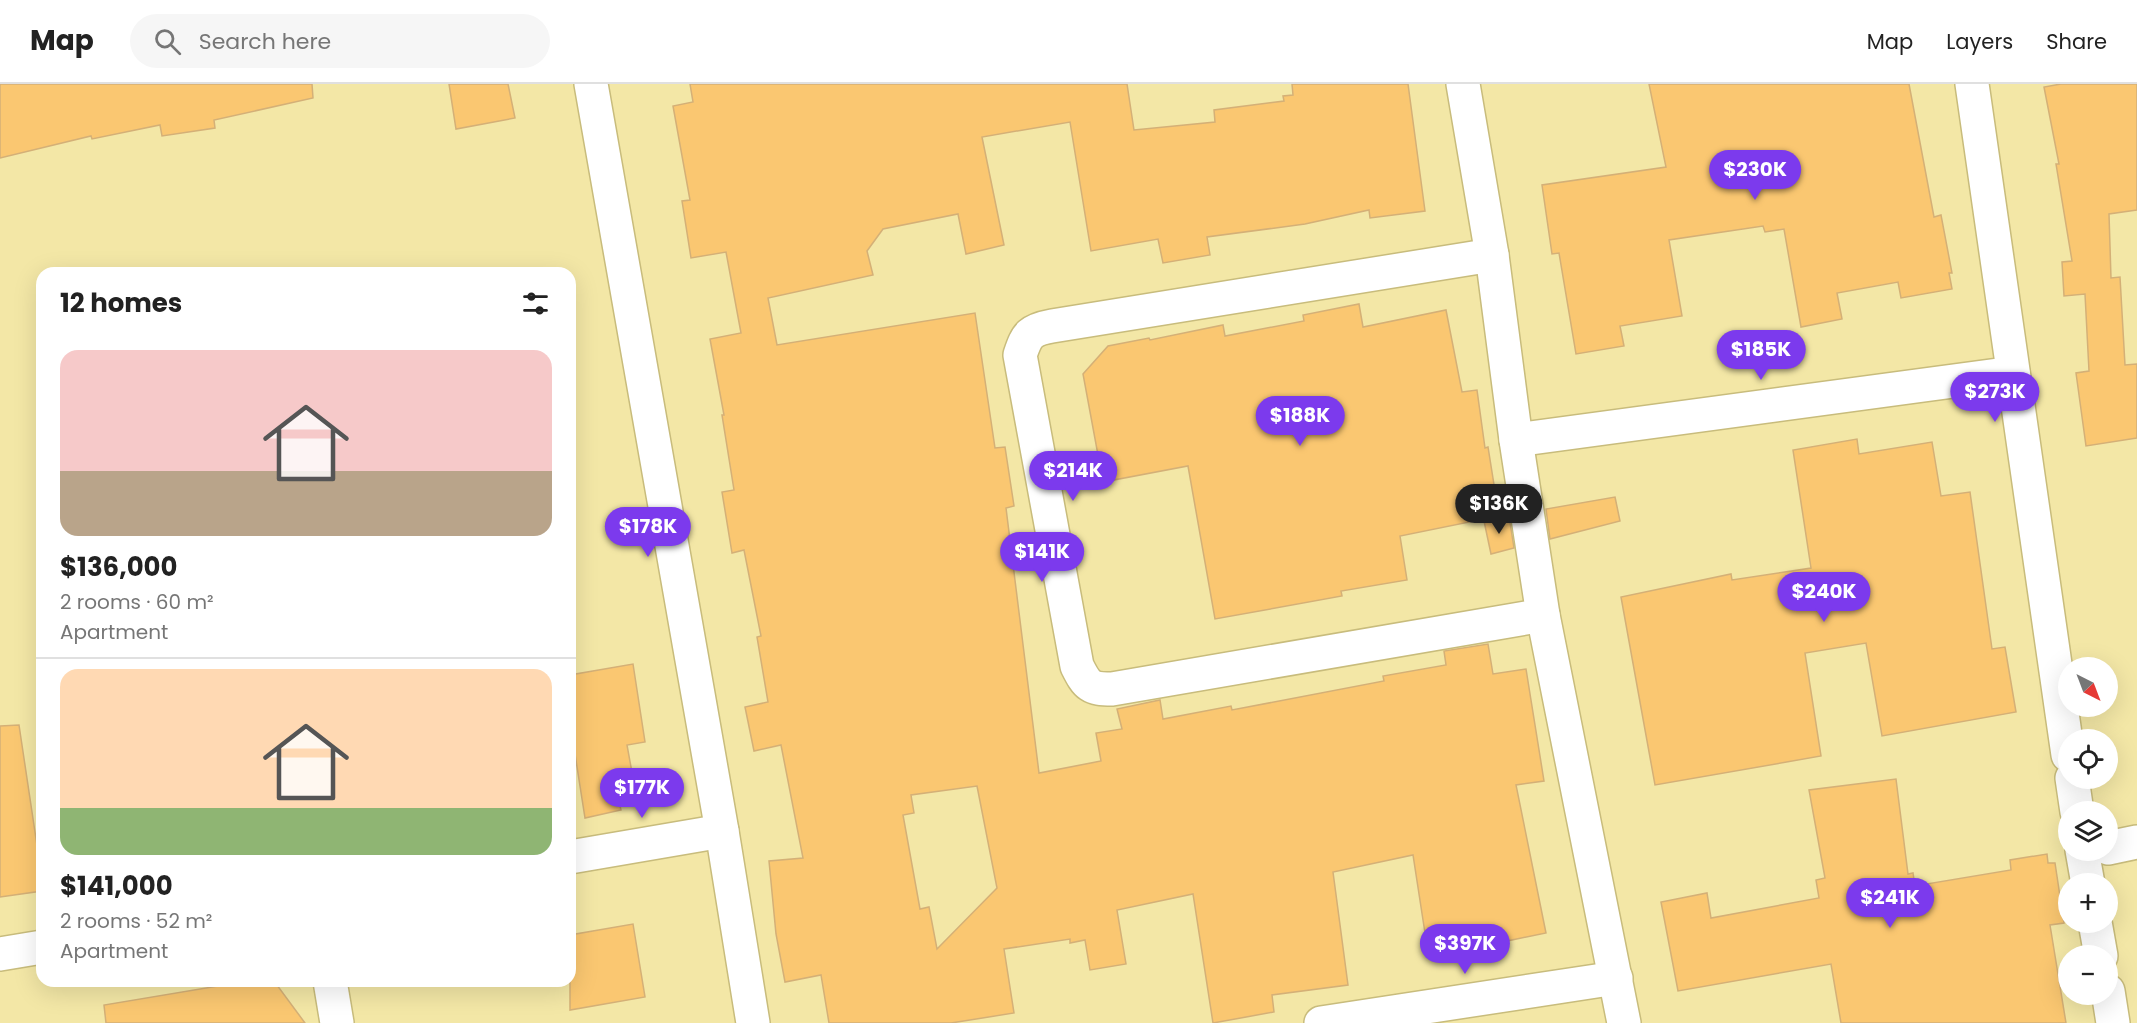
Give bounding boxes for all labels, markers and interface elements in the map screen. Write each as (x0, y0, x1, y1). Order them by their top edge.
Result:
search box (130, 14, 550, 68)
text: Map (30, 21, 94, 60)
icon: search (151, 25, 184, 58)
text: Search here (199, 26, 331, 57)
text: Map (1867, 27, 1913, 56)
text: Layers (1946, 27, 2013, 56)
text: Share (2046, 27, 2107, 56)
pin: $230K (1713, 150, 1797, 201)
text: $230K (1723, 155, 1787, 183)
text: 12 homes (60, 285, 182, 321)
icon: filters (519, 287, 552, 320)
pin: $185K (1719, 330, 1803, 381)
text: $185K (1731, 335, 1791, 363)
pin: $273K (1953, 372, 2037, 423)
text: $273K (1964, 377, 2026, 405)
icon: home (252, 389, 360, 497)
pin: $188K (1258, 396, 1342, 447)
text: $188K (1270, 401, 1330, 429)
pin: $214K (1031, 451, 1115, 502)
text: $214K (1043, 456, 1103, 484)
pin: $136K (1457, 484, 1541, 535)
text: $136K (1469, 489, 1529, 517)
pin: $178K (606, 507, 690, 558)
text: $178K (619, 512, 677, 540)
pin: $141K (1000, 532, 1084, 583)
text: $141K (1014, 537, 1070, 565)
text: $136,000 (60, 549, 178, 585)
pin: $240K (1782, 572, 1866, 623)
text: $240K (1791, 577, 1857, 605)
text: 2 rooms · 60 m² (60, 588, 214, 616)
text: Apartment (60, 618, 168, 646)
north arrow (2058, 657, 2118, 717)
map controls (2058, 657, 2118, 1005)
icon: home (252, 708, 360, 816)
button: locate (2058, 729, 2118, 789)
pin: $177K (600, 768, 684, 819)
text: $177K (614, 773, 670, 801)
button: layers (2058, 801, 2118, 861)
text: $141,000 (60, 868, 173, 904)
button: + (2058, 873, 2118, 933)
pin: $241K (1848, 878, 1932, 929)
text: $241K (1860, 883, 1920, 911)
text: 2 rooms · 52 m² (60, 907, 212, 935)
pin: $397K (1423, 924, 1507, 975)
text: $397K (1434, 929, 1496, 957)
text: Apartment (60, 937, 168, 965)
button: − (2058, 945, 2118, 1005)

